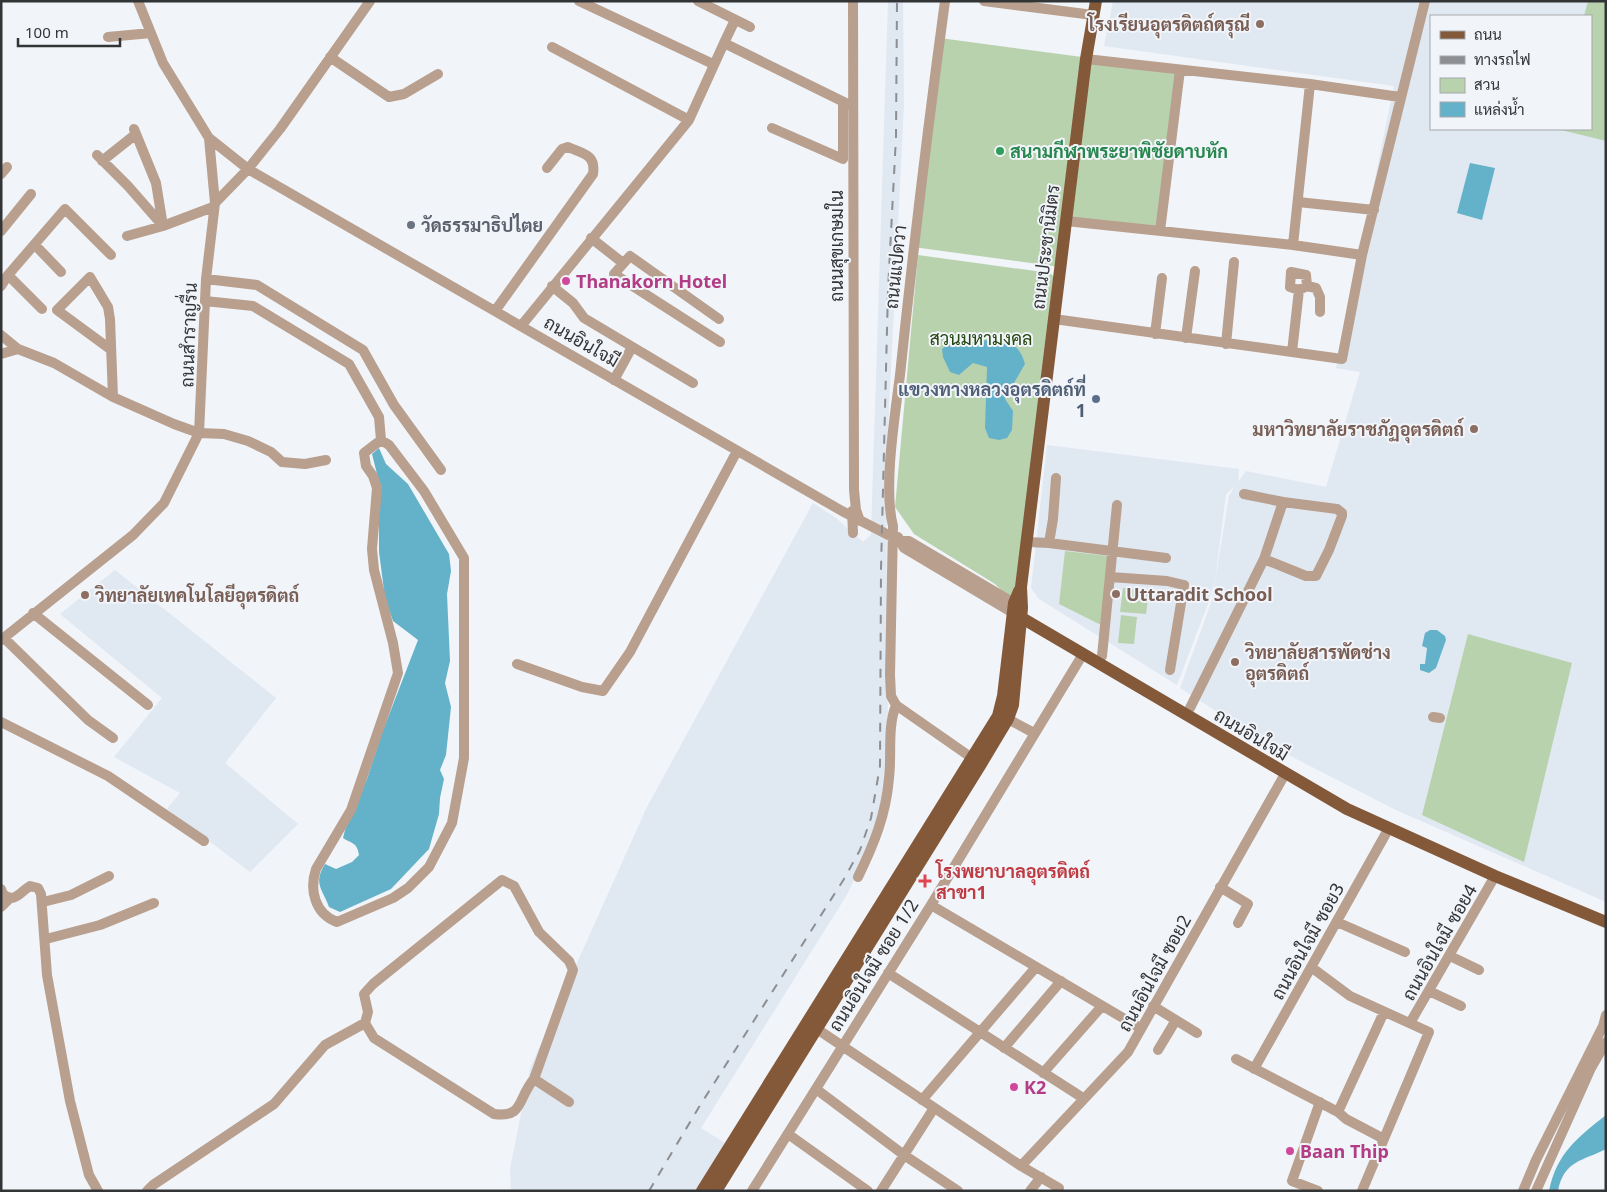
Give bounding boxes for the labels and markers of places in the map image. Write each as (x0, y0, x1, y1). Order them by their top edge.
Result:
place label: โรงเรียนอุตรดิตถ์ดรุณี (1087, 12, 1250, 39)
marker: โรงเรียนอุตรดิตถ์ดรุณี (1254, 18, 1266, 30)
place label: สนามกีฬาพระยาพิชัยดาบหัก (1010, 139, 1228, 163)
marker: สนามกีฬาพระยาพิชัยดาบหัก (994, 145, 1006, 157)
place label: วัดธรรมาธิปไตย (421, 213, 543, 237)
marker: วัดธรรมาธิปไตย (405, 219, 417, 231)
place label: Thanakorn Hotel (576, 269, 727, 293)
marker: Thanakorn Hotel (560, 275, 572, 287)
place label: แขวงทางหลวงอุตรดิตถ์ที่ 1 (898, 374, 1086, 422)
marker: แขวงทางหลวงอุตรดิตถ์ที่ 1 (1090, 393, 1102, 405)
place label: มหาวิทยาลัยราชภัฏอุตรดิตถ์ (1252, 417, 1465, 444)
marker: มหาวิทยาลัยราชภัฏอุตรดิตถ์ (1468, 423, 1480, 435)
place label: Uttaradit School (1126, 582, 1273, 606)
place label: วิทยาลัยเทคโนโลยีอุตรดิตถ์ (94, 583, 300, 610)
marker: Uttaradit School (1110, 588, 1122, 600)
marker: วิทยาลัยเทคโนโลยีอุตรดิตถ์ (79, 589, 91, 601)
place label: วิทยาลัยสารพัดช่าง อุตรดิตถ์ (1244, 640, 1391, 688)
marker: วิทยาลัยสารพัดช่าง อุตรดิตถ์ (1229, 656, 1241, 668)
place label: โรงพยาบาลอุตรดิตถ์ สาขา1 (935, 859, 1091, 904)
marker: โรงพยาบาลอุตรดิตถ์ สาขา1 (918, 874, 932, 888)
place label: K2 (1024, 1075, 1046, 1099)
marker: K2 (1008, 1081, 1020, 1093)
place label: Baan Thip (1300, 1139, 1389, 1163)
marker: Baan Thip (1284, 1145, 1296, 1157)

